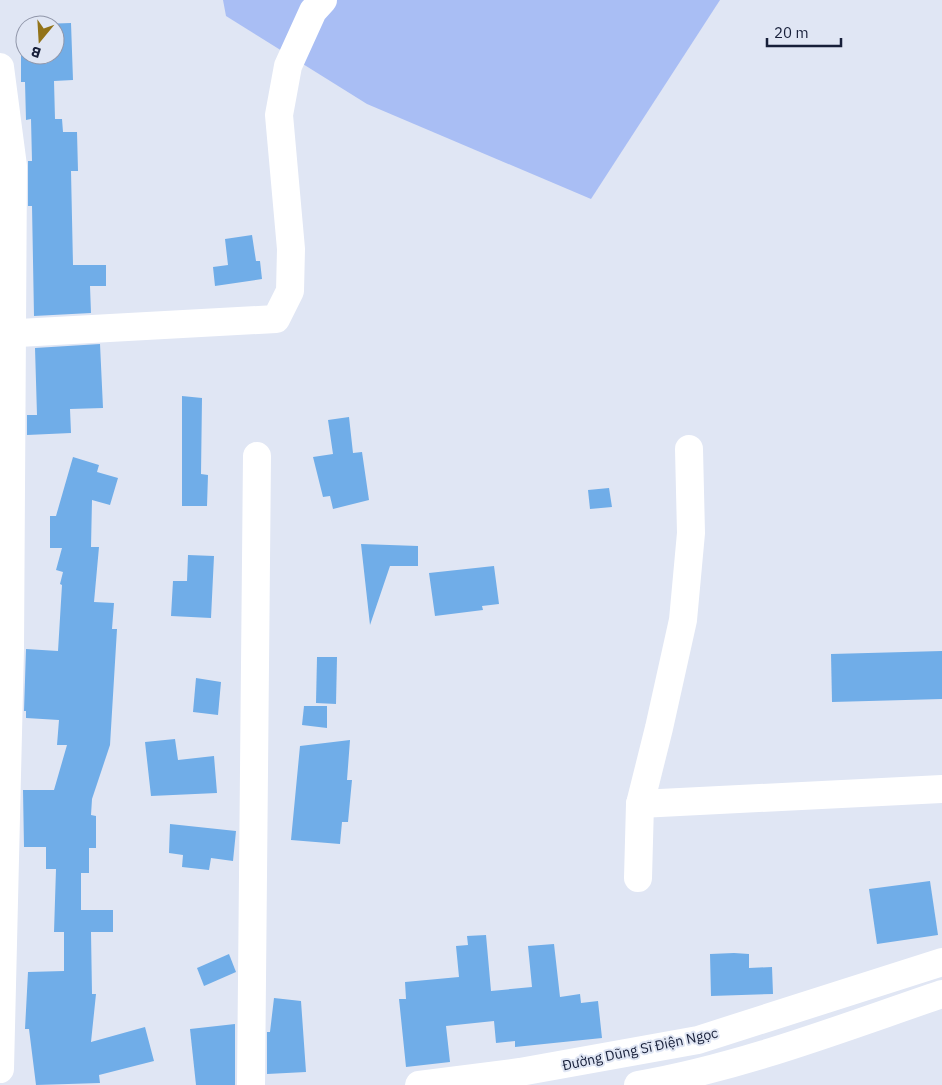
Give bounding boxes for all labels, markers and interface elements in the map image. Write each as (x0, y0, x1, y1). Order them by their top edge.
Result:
north arrow (15, 15, 65, 65)
scale bar (767, 15, 841, 47)
text: 20 m (774, 23, 809, 42)
text: B (29, 42, 43, 62)
street label: Đường Dũng Sĩ Điện Ngọc (560, 1024, 720, 1074)

